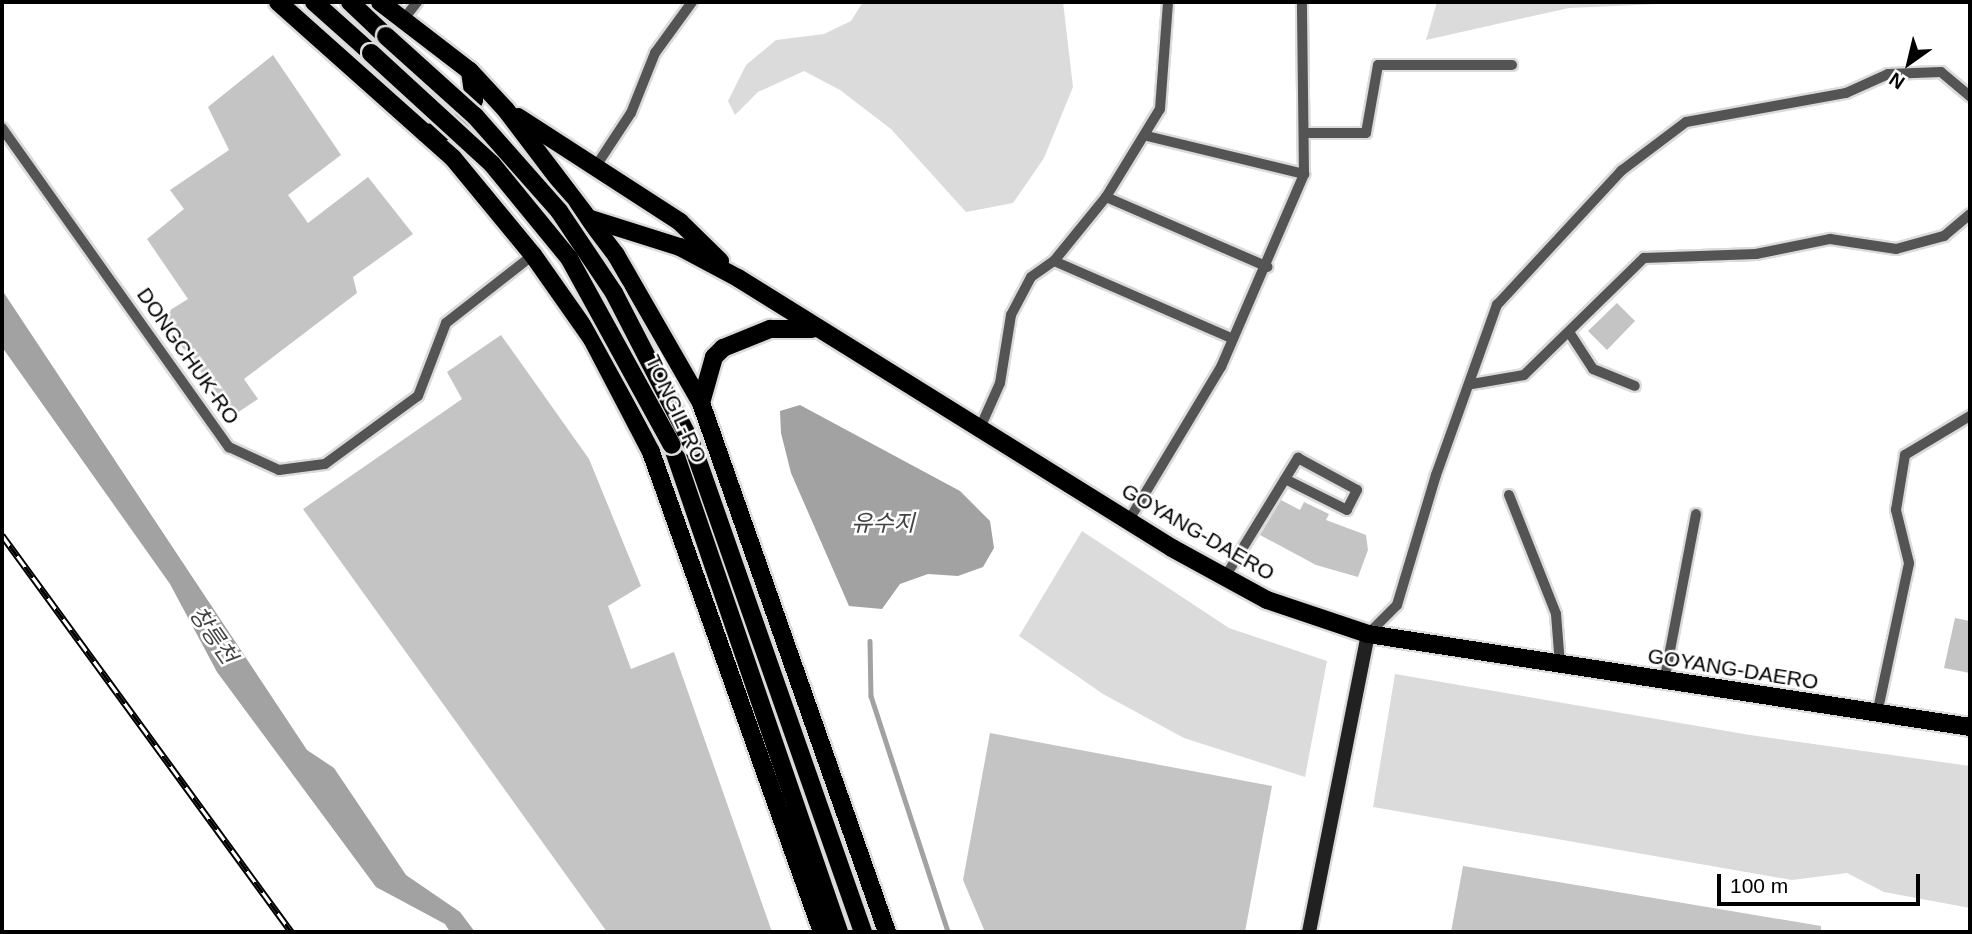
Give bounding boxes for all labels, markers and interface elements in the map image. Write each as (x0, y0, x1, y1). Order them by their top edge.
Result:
north arrow (1874, 28, 1944, 98)
text: N (1885, 68, 1909, 93)
street label: DONGCHUK-RO (132, 283, 244, 429)
street label: TONGIL-RO (640, 351, 712, 467)
street label: GOYANG-DAERO (1117, 478, 1279, 586)
water label: 유수지 (851, 509, 915, 537)
water label: 창릉천 (183, 601, 243, 669)
street label: GOYANG-DAERO (1646, 643, 1820, 695)
scale bar (1720, 860, 1923, 904)
text: 100 m (1730, 874, 1788, 897)

